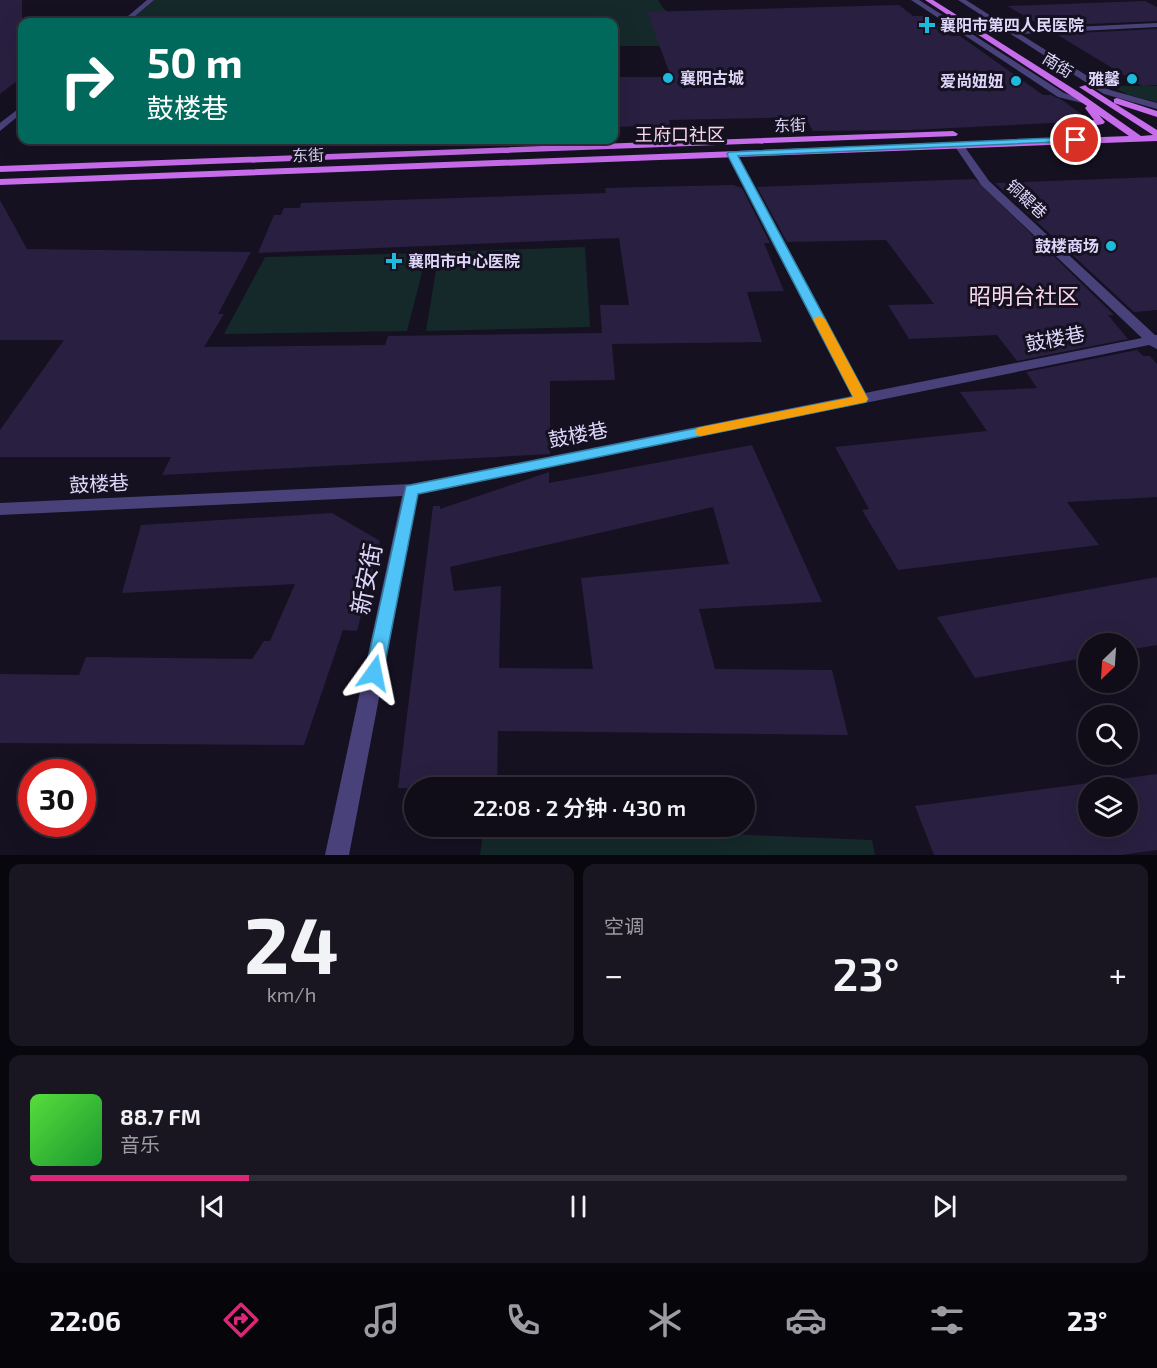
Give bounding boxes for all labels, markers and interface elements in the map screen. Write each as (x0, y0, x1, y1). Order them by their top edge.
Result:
place label: 襄阳市第四人民医院 (940, 15, 1084, 34)
marker: 襄阳市第四人民医院 (918, 16, 936, 34)
text: 50 m (147, 36, 243, 86)
icon: right (48, 42, 126, 120)
street label: 南街 (1040, 48, 1077, 81)
place label: 襄阳古城 (680, 68, 744, 87)
place label: 雅馨 (1088, 69, 1120, 88)
marker: 襄阳古城 (661, 71, 675, 85)
place label: 爱尚妞妞 (940, 71, 1004, 90)
marker: 雅馨 (1125, 72, 1139, 86)
marker: 爱尚妞妞 (1009, 74, 1023, 88)
text: 鼓楼巷 (147, 91, 228, 123)
street label: 东街 (774, 114, 806, 135)
pin (1050, 114, 1101, 165)
district label: 王府口社区 (635, 123, 725, 145)
icon: arrive (1059, 123, 1092, 156)
street label: 东街 (292, 144, 324, 165)
street label: 铜鞮巷 (1003, 175, 1051, 222)
place label: 鼓楼商场 (1035, 236, 1099, 255)
marker: 鼓楼商场 (1104, 239, 1118, 253)
place label: 襄阳市中心医院 (408, 251, 520, 270)
marker: 襄阳市中心医院 (385, 252, 403, 270)
district label: 昭明台社区 (969, 282, 1079, 308)
street label: 鼓楼巷 (1023, 321, 1087, 356)
street label: 鼓楼巷 (546, 417, 610, 452)
street label: 鼓楼巷 (68, 469, 130, 497)
street label: 新安街 (344, 541, 387, 617)
north arrow (1078, 633, 1138, 693)
map controls (1078, 633, 1138, 837)
position arrow (342, 641, 406, 705)
button: search (1078, 705, 1138, 765)
speed limit sign: 30 (18, 759, 96, 837)
button: layers (1078, 777, 1138, 837)
text: 22:08 · 2 分钟 · 430 m (473, 794, 686, 820)
text: 24 (244, 896, 339, 990)
text: 空调 (604, 914, 644, 938)
text: 23° (833, 946, 900, 1000)
text: − (604, 954, 623, 994)
text: + (1109, 954, 1127, 994)
text: km/h (267, 982, 316, 1006)
text: 88.7 FM (120, 1103, 201, 1129)
text: 音乐 (120, 1132, 160, 1156)
icon: previous (196, 1190, 229, 1223)
icon: pause (562, 1190, 595, 1223)
icon: next (928, 1190, 961, 1223)
icon: directions (220, 1299, 262, 1341)
icon: music (361, 1299, 403, 1341)
icon: phone (502, 1299, 544, 1341)
icon: climate (644, 1299, 686, 1341)
icon: car (785, 1299, 827, 1341)
icon: filters (926, 1299, 968, 1341)
text: 22:06 (50, 1304, 121, 1336)
text: 23° (1067, 1304, 1107, 1336)

